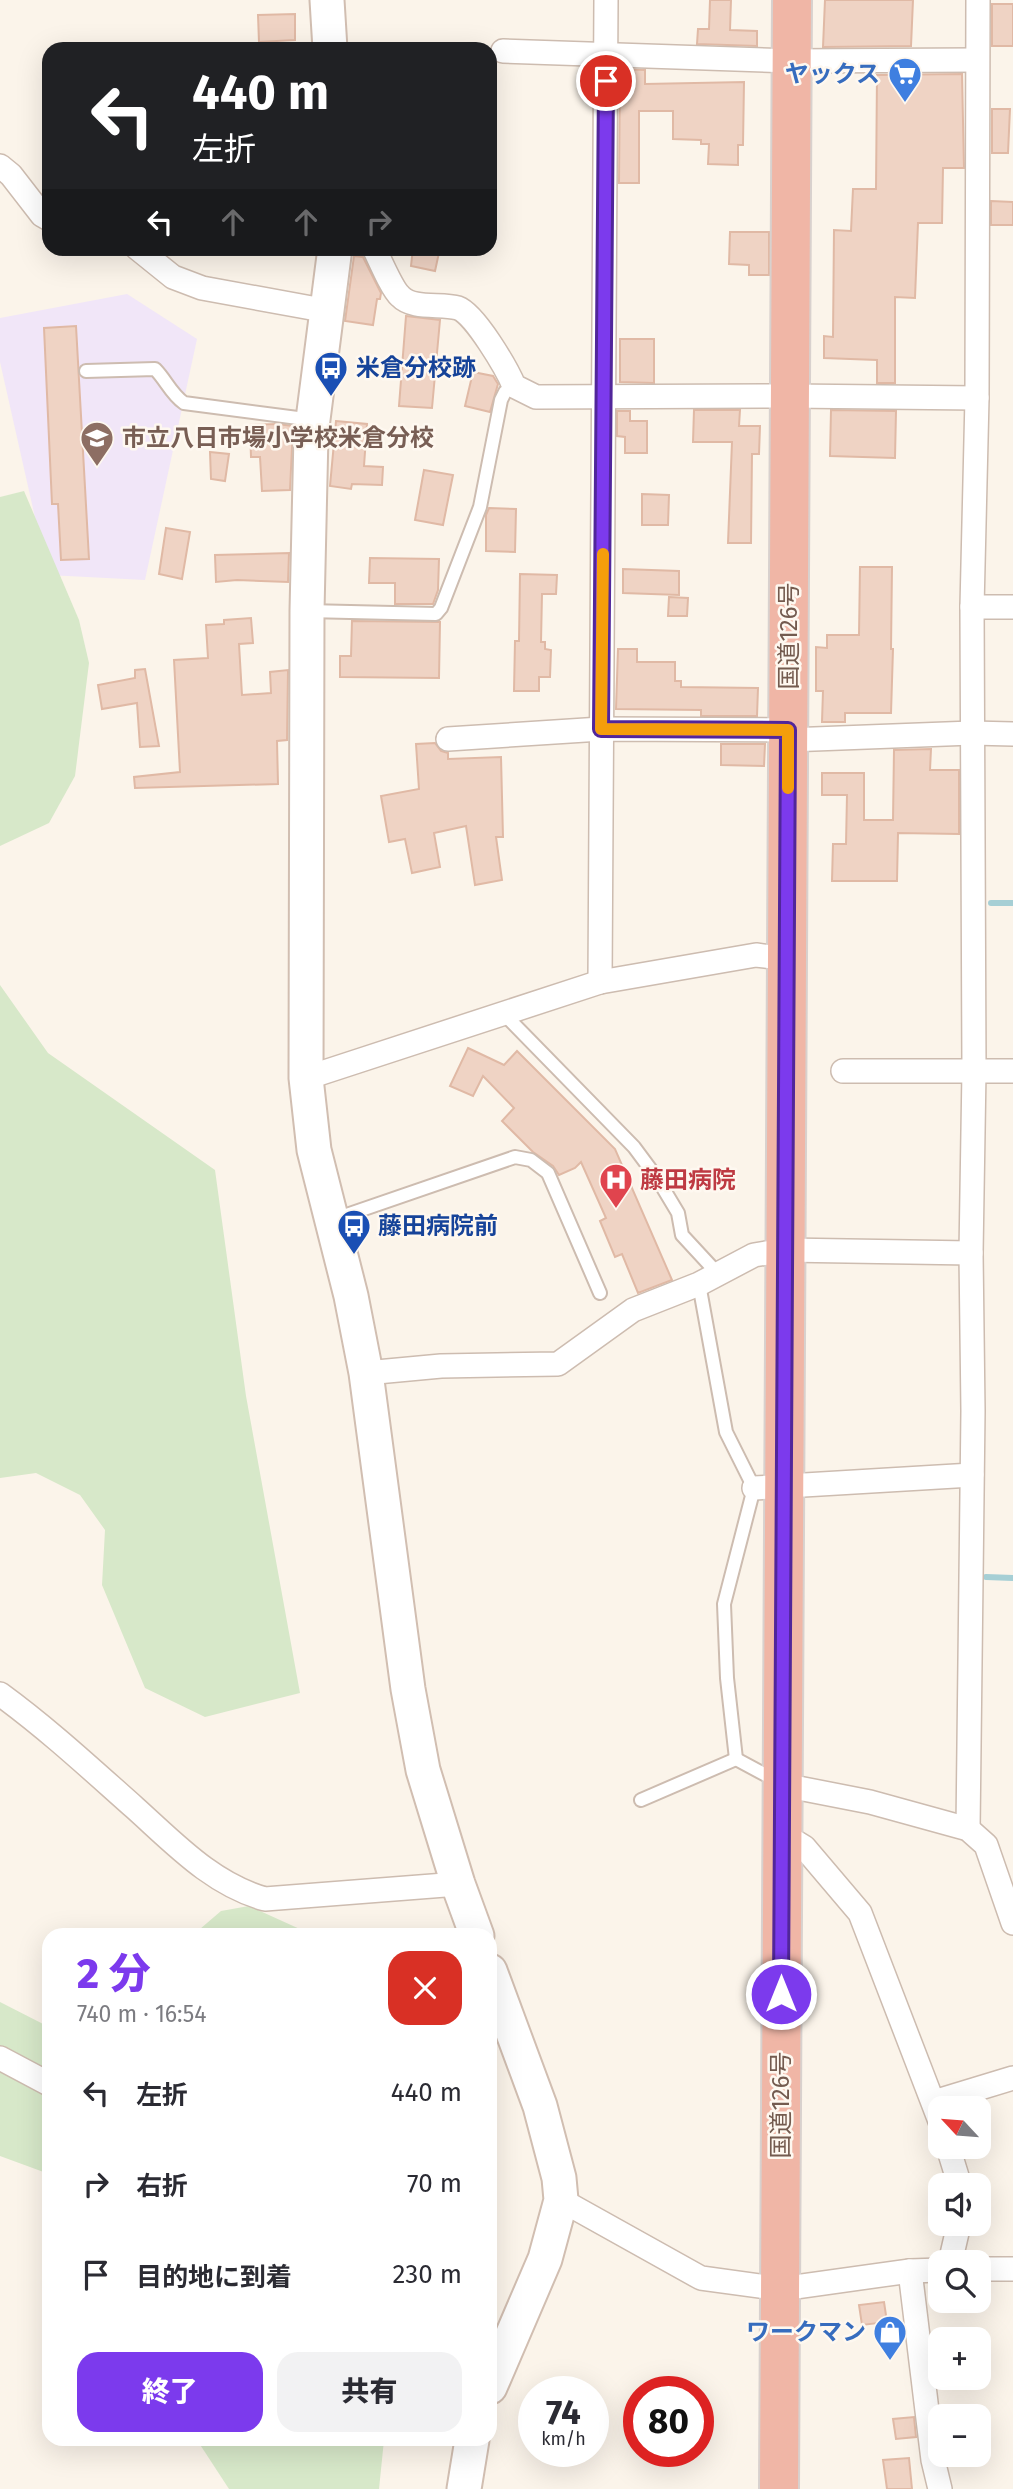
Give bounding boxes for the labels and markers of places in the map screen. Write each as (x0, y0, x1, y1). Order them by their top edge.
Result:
pin (576, 51, 636, 111)
supermarket icon: ヤックス (886, 55, 924, 104)
place label: ヤックス (785, 60, 880, 88)
bus stop icon: 米倉分校跡 (312, 349, 350, 398)
place label: 米倉分校跡 (356, 354, 476, 382)
school or university icon: 市立八日市場小学校米倉分校 (78, 419, 116, 468)
place label: 市立八日市場小学校米倉分校 (122, 424, 434, 452)
hospital icon: 藤田病院 (597, 1161, 635, 1210)
place label: 藤田病院 (640, 1166, 736, 1194)
bus stop icon: 藤田病院前 (335, 1207, 373, 1256)
place label: 藤田病院前 (378, 1212, 498, 1240)
shop icon: ワークマン (871, 2313, 909, 2362)
place label: ワークマン (746, 2318, 866, 2346)

